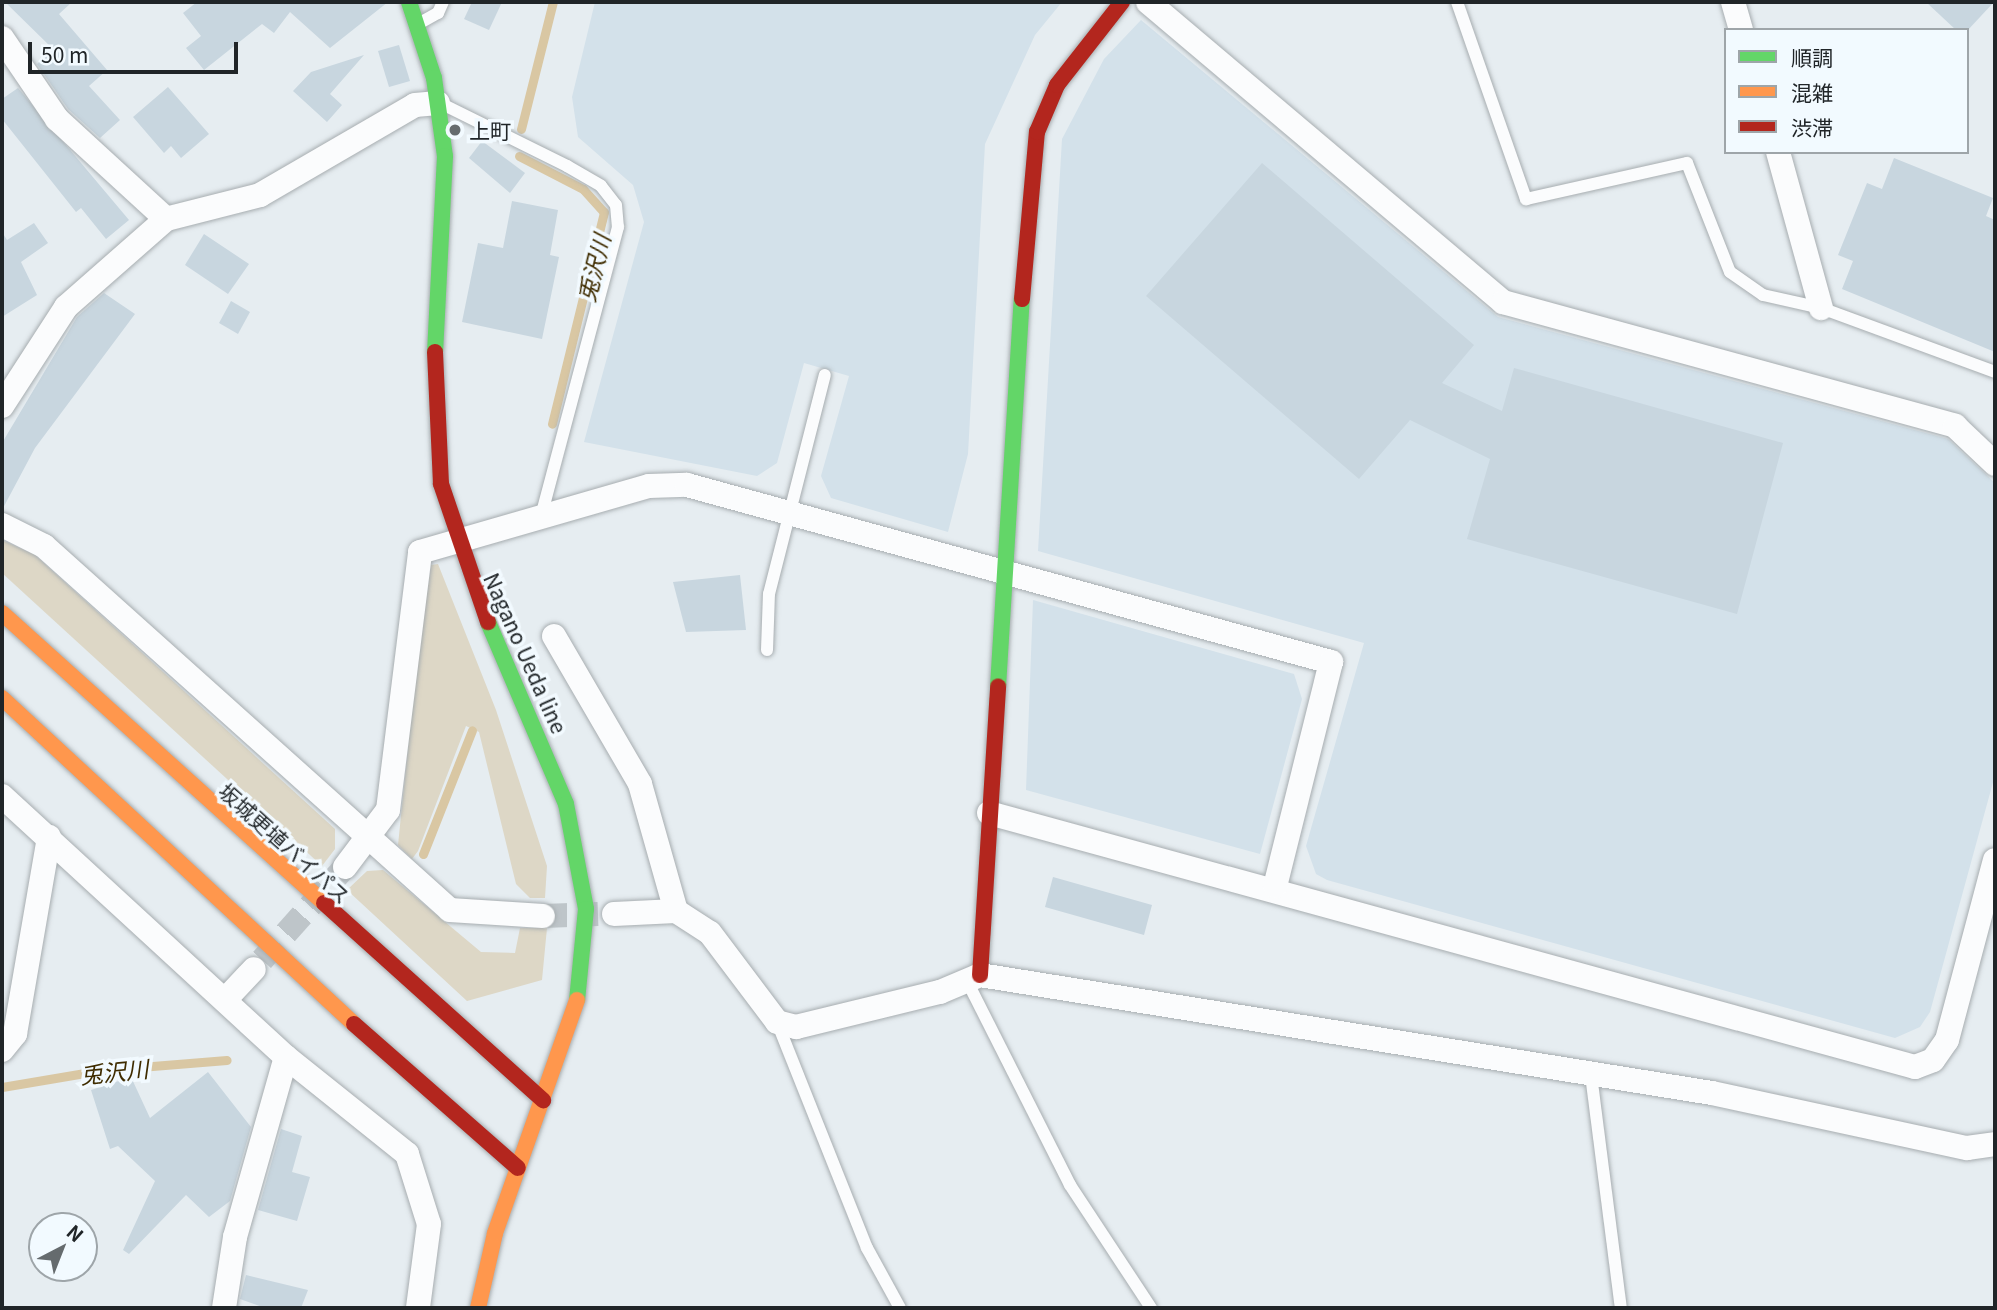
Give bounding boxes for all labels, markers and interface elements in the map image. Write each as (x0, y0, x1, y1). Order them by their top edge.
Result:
scale bar (32, 28, 242, 72)
legend (1724, 28, 1969, 154)
text: 50 m (41, 39, 88, 69)
text: 順調 (1791, 42, 1833, 72)
text: 混雑 (1791, 77, 1833, 107)
text: 渋滞 (1791, 112, 1833, 142)
place label: 上町 (469, 117, 511, 143)
marker: 上町 (447, 122, 463, 138)
water label: 兎沢川 (571, 231, 615, 305)
street label: Nagano Ueda line (479, 569, 573, 737)
street label: 坂城更埴バイパス (214, 777, 356, 909)
water label: 兎沢川 (78, 1054, 150, 1088)
north arrow (28, 1212, 98, 1282)
text: N (62, 1218, 90, 1247)

